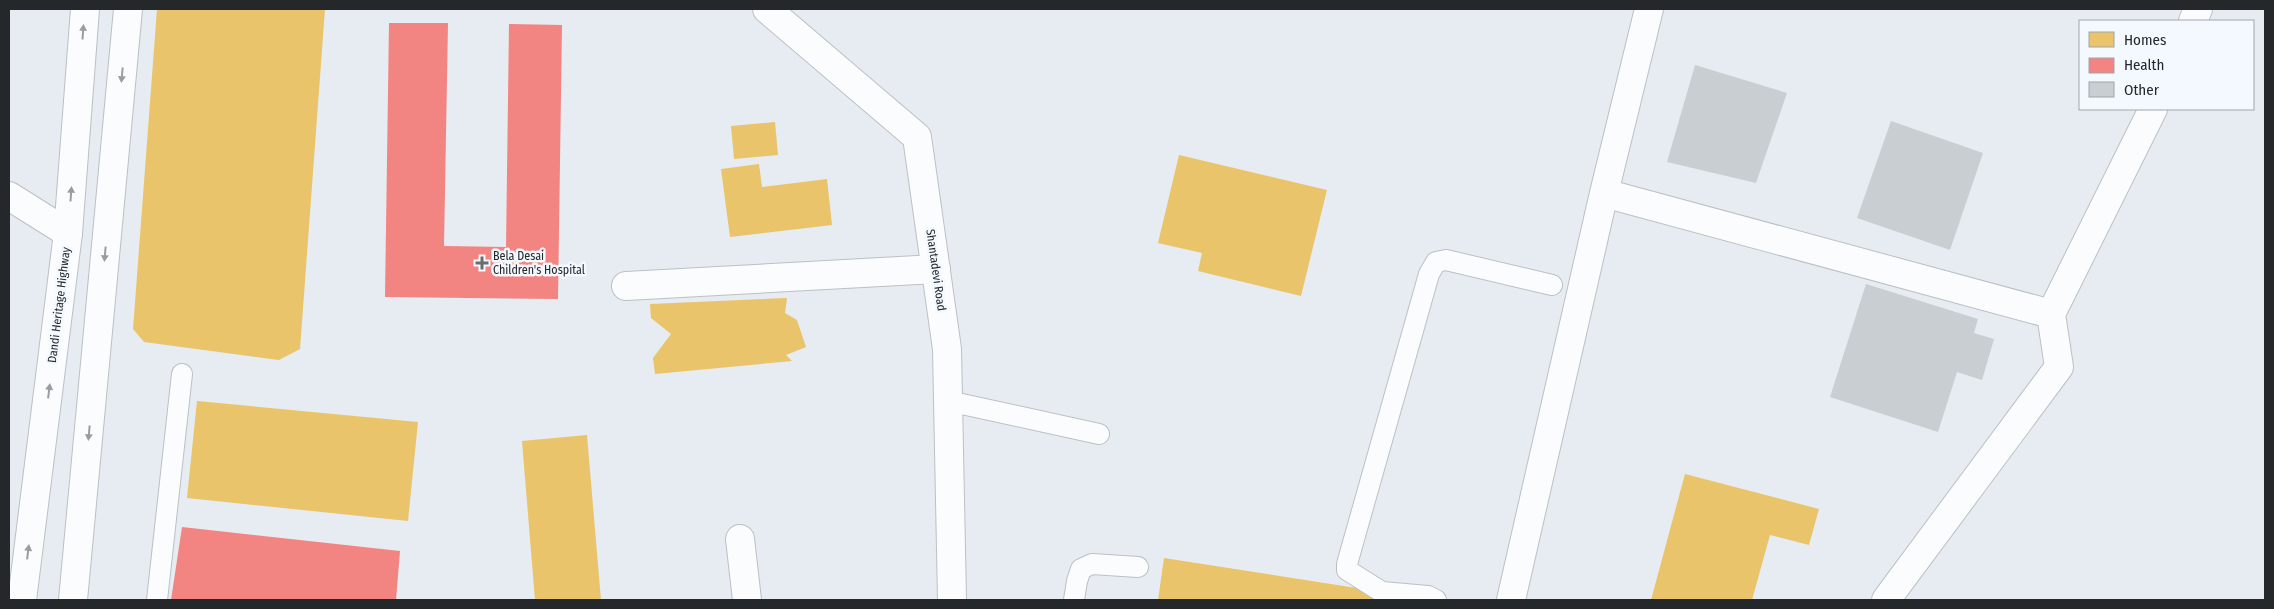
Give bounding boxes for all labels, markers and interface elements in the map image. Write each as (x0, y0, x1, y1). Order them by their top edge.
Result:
legend (2079, 20, 2254, 110)
one-way arrow (79, 24, 87, 40)
text: Homes (2124, 31, 2166, 49)
text: Health (2124, 56, 2164, 74)
one-way arrow (118, 67, 126, 83)
text: Other (2124, 81, 2160, 99)
one-way arrow (68, 186, 76, 202)
street label: Shantadevi Road (923, 228, 949, 312)
street label: Dandi Heritage Highway (45, 246, 73, 364)
one-way arrow (101, 246, 109, 262)
place label: Bela Desai Children's Hospital (493, 249, 585, 277)
marker: Bela Desai Children's Hospital (475, 256, 489, 270)
one-way arrow (45, 382, 53, 398)
one-way arrow (85, 425, 93, 441)
one-way arrow (25, 544, 33, 560)

